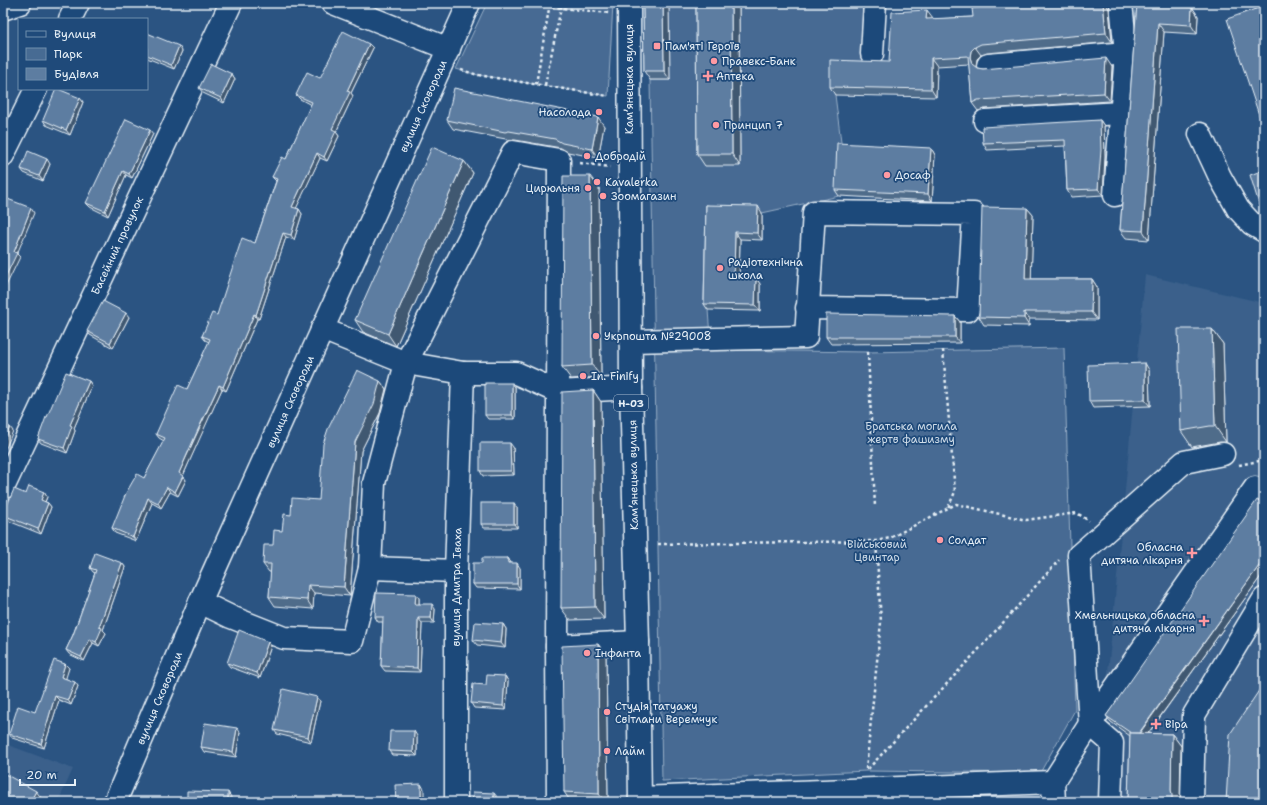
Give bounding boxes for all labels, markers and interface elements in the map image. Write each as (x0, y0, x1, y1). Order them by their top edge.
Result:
legend (18, 18, 148, 90)
street label: Камʼянецька вулиця (622, 24, 637, 134)
text: Вулиця (54, 26, 96, 42)
place label: Пам'яті Героїв (665, 39, 740, 54)
marker: Пам'яті Героїв (652, 41, 662, 51)
text: Парк (54, 46, 83, 62)
place label: Правекс-Банк (722, 54, 796, 69)
marker: Правекс-Банк (709, 56, 719, 66)
street label: вулиця Сковороди (396, 58, 451, 155)
text: Будівля (54, 66, 99, 82)
place label: Аптека (716, 69, 754, 84)
marker: Аптека (703, 71, 713, 81)
place label: Насолода (538, 105, 591, 120)
marker: Насолода (594, 107, 604, 117)
place label: Принцип 7 (724, 118, 783, 133)
marker: Принцип 7 (711, 120, 721, 130)
place label: Добродій (595, 149, 646, 164)
marker: Добродій (582, 151, 592, 161)
place label: Досаф (895, 168, 931, 183)
marker: Досаф (882, 170, 892, 180)
place label: Kavalerka (605, 175, 658, 190)
marker: Kavalerka (592, 177, 602, 187)
place label: Цирюльня (526, 181, 580, 196)
marker: Цирюльня (583, 183, 593, 193)
place label: Зоомагазин (611, 189, 676, 204)
marker: Зоомагазин (598, 191, 608, 201)
street label: Басейний провулок (88, 194, 147, 297)
place label: Радіотехнічна школа (728, 255, 803, 283)
marker: Радіотехнічна школа (715, 263, 725, 273)
place label: Укрпошта №29008 (604, 329, 712, 344)
marker: Укрпошта №29008 (591, 331, 601, 341)
street label: вулиця Сковороди (263, 353, 318, 450)
place label: In. Finify (591, 369, 639, 384)
marker: In. Finify (578, 371, 588, 381)
road number: Н-03 (614, 395, 648, 411)
park label: Братська могила жертв фашизму (865, 419, 957, 447)
street label: Камʼянецька вулиця (625, 420, 642, 530)
street label: вулиця Дмитра Іваха (449, 527, 466, 647)
place label: Солдат (948, 533, 987, 548)
marker: Солдат (935, 535, 945, 545)
park label: Військовий Цвинтар (847, 537, 907, 565)
place label: Обласна дитяча лікарня (1101, 540, 1183, 568)
marker: Обласна дитяча лікарня (1186, 547, 1198, 559)
place label: Хмельницька обласна дитяча лікарня (1075, 608, 1195, 636)
marker: Хмельницька обласна дитяча лікарня (1198, 615, 1210, 627)
place label: Інфанта (595, 646, 641, 661)
marker: Інфанта (582, 648, 592, 658)
street label: вулиця Сковороди (133, 649, 186, 747)
place label: Студія татуажу Світлани Веремчук (615, 699, 717, 727)
marker: Студія татуажу Світлани Веремчук (602, 707, 612, 717)
place label: Віра (1165, 717, 1188, 732)
marker: Віра (1150, 718, 1162, 730)
place label: Лайм (615, 744, 645, 759)
marker: Лайм (602, 746, 612, 756)
scale bar (20, 761, 75, 787)
text: 20 m (26, 767, 57, 783)

